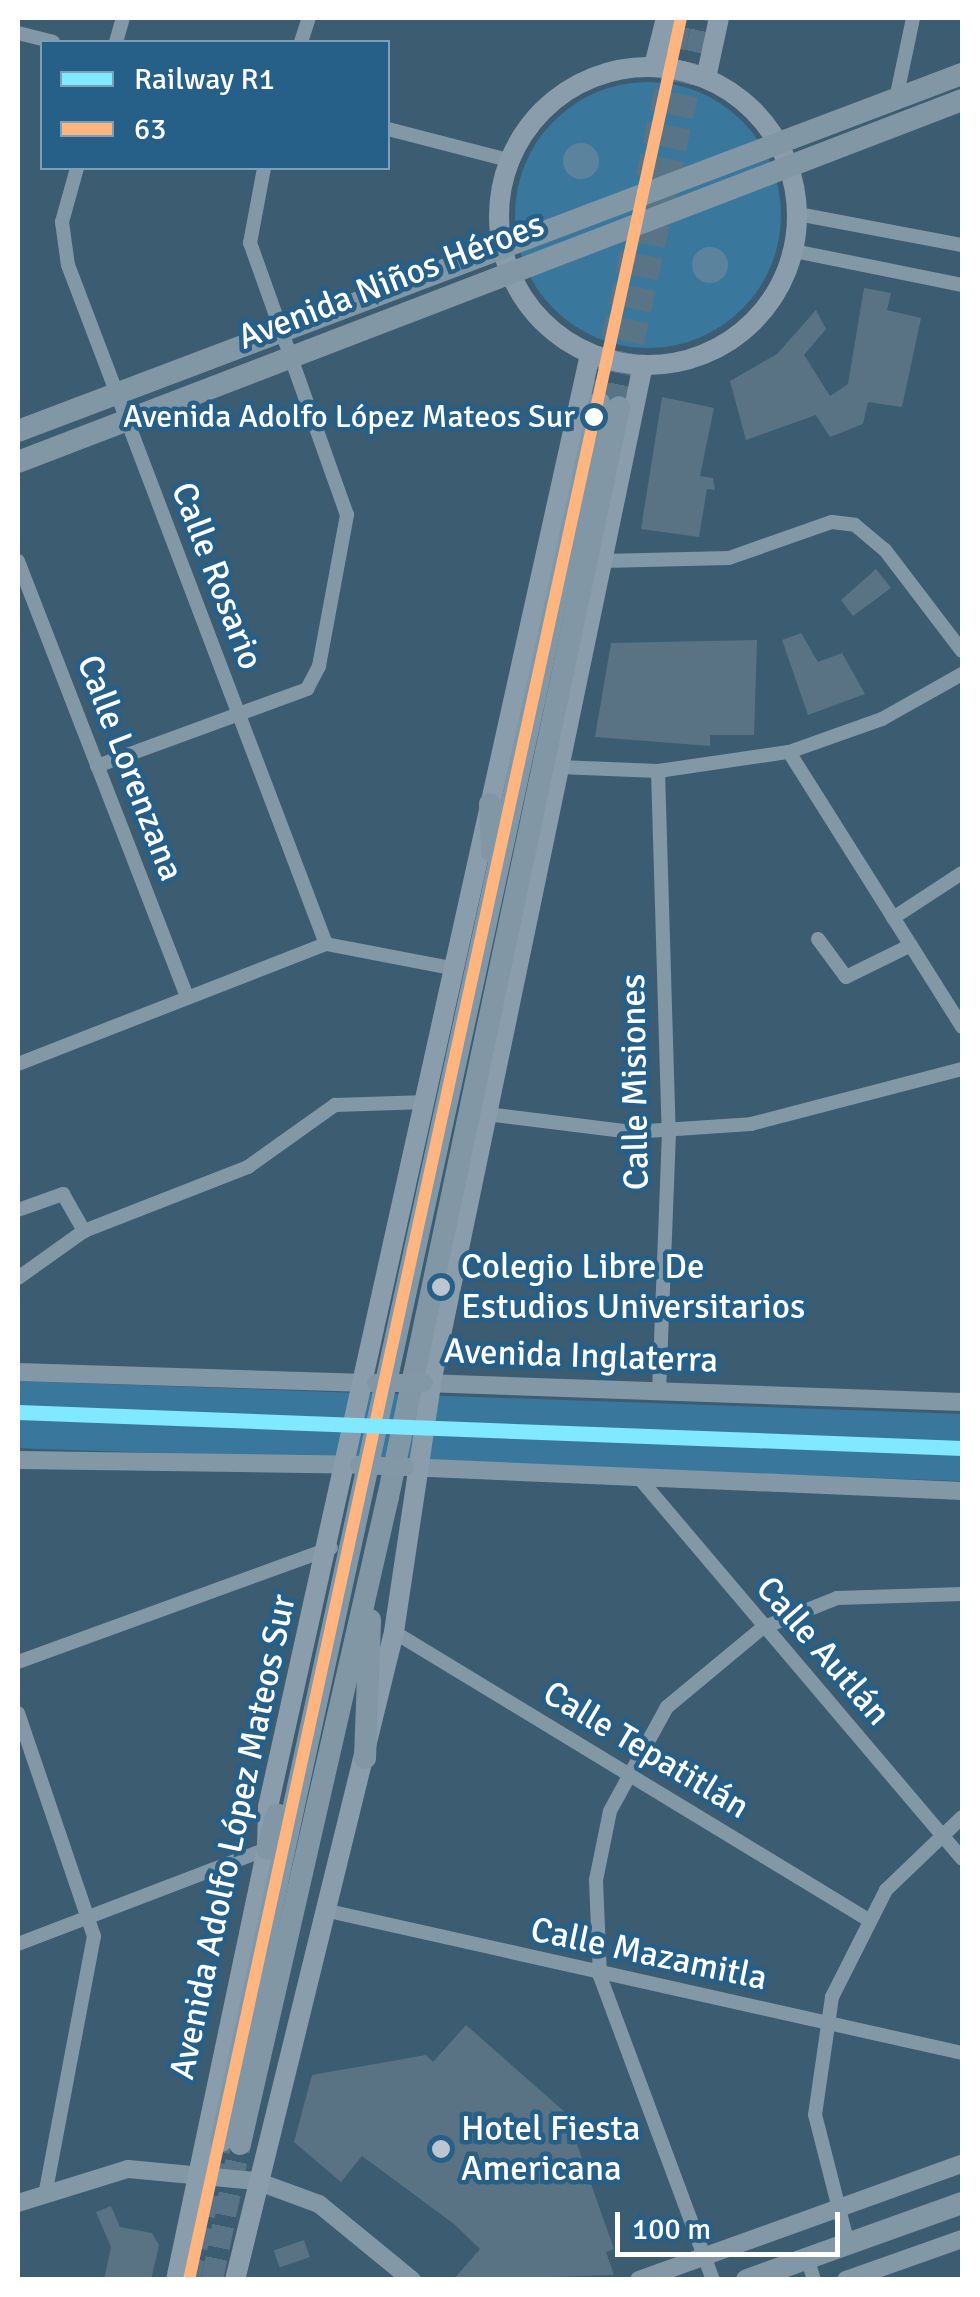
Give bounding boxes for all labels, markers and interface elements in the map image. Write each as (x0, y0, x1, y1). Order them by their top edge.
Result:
legend (40, 40, 390, 170)
text: Railway R1 (134, 61, 275, 98)
text: 63 (134, 111, 166, 148)
street label: Avenida Niños Héroes (232, 203, 550, 359)
place label: Avenida Adolfo López Mateos Sur (123, 398, 575, 436)
marker: Avenida Adolfo López Mateos Sur (584, 407, 604, 427)
street label: Calle Rosario (162, 477, 272, 675)
street label: Calle Lorenzana (68, 649, 192, 887)
street label: Calle Misiones (612, 973, 658, 1191)
place label: Colegio Libre De Estudios Universitarios (461, 1246, 805, 1328)
marker: Colegio Libre De Estudios Universitarios (430, 1276, 452, 1298)
street label: Avenida Inglaterra (443, 1330, 719, 1382)
street label: Calle Autlán (747, 1568, 899, 1734)
street label: Avenida Adolfo López Mateos Sur (161, 1591, 305, 2083)
street label: Calle Tepatitlán (535, 1672, 757, 1828)
street label: Calle Mazamitla (527, 1908, 771, 2000)
place label: Hotel Fiesta Americana (461, 2108, 640, 2190)
marker: Hotel Fiesta Americana (430, 2138, 452, 2160)
scale bar (620, 2192, 845, 2254)
text: 100 m (632, 2211, 711, 2248)

